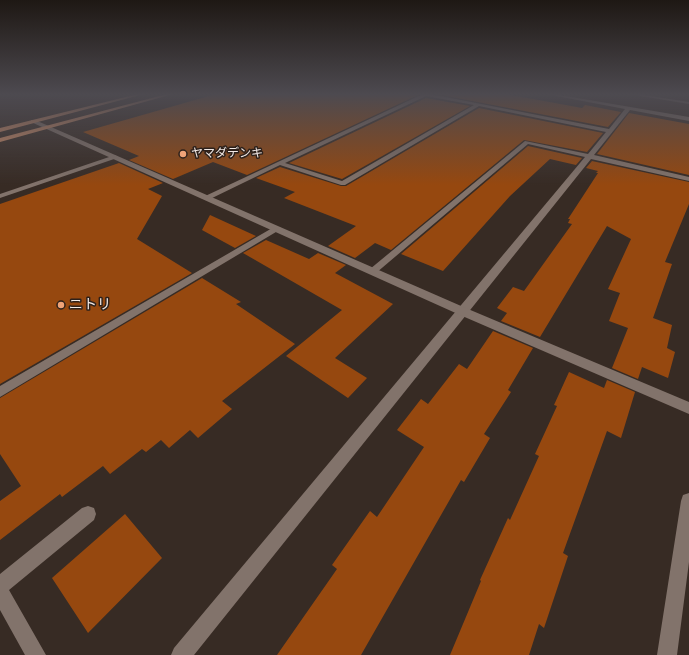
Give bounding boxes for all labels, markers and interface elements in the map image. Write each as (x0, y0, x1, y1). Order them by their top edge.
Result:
place label: ヤマダデンキ (191, 147, 263, 161)
marker: ヤマダデンキ (178, 149, 188, 159)
place label: ニトリ (69, 297, 111, 313)
marker: ニトリ (56, 300, 66, 310)

